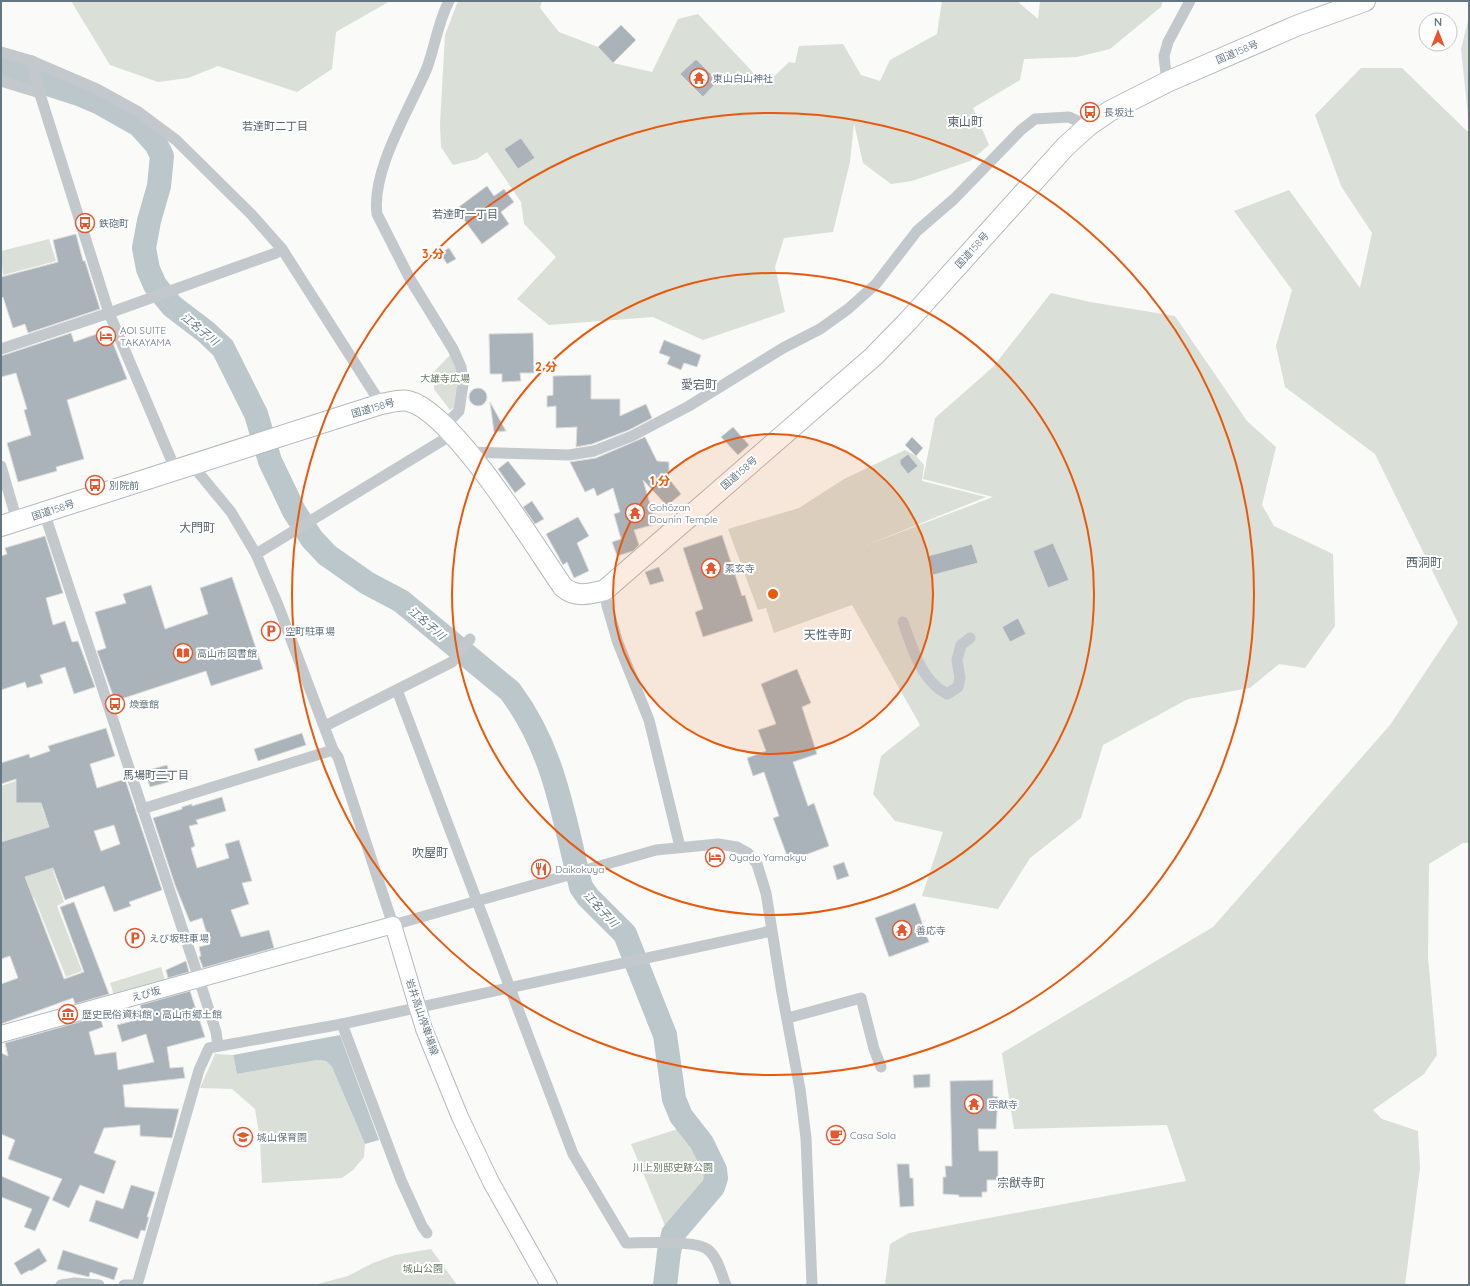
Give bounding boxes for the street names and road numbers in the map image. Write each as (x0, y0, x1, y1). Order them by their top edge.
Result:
street label: 国道158号 (1214, 37, 1260, 67)
street label: 国道158号 (952, 229, 992, 271)
street label: 国道158号 (350, 396, 396, 420)
street label: 国道158号 (718, 453, 760, 493)
street label: 国道158号 (30, 497, 76, 523)
street label: 岩井高山停車場線 (403, 977, 441, 1057)
street label: えび坂 (130, 984, 162, 1004)

